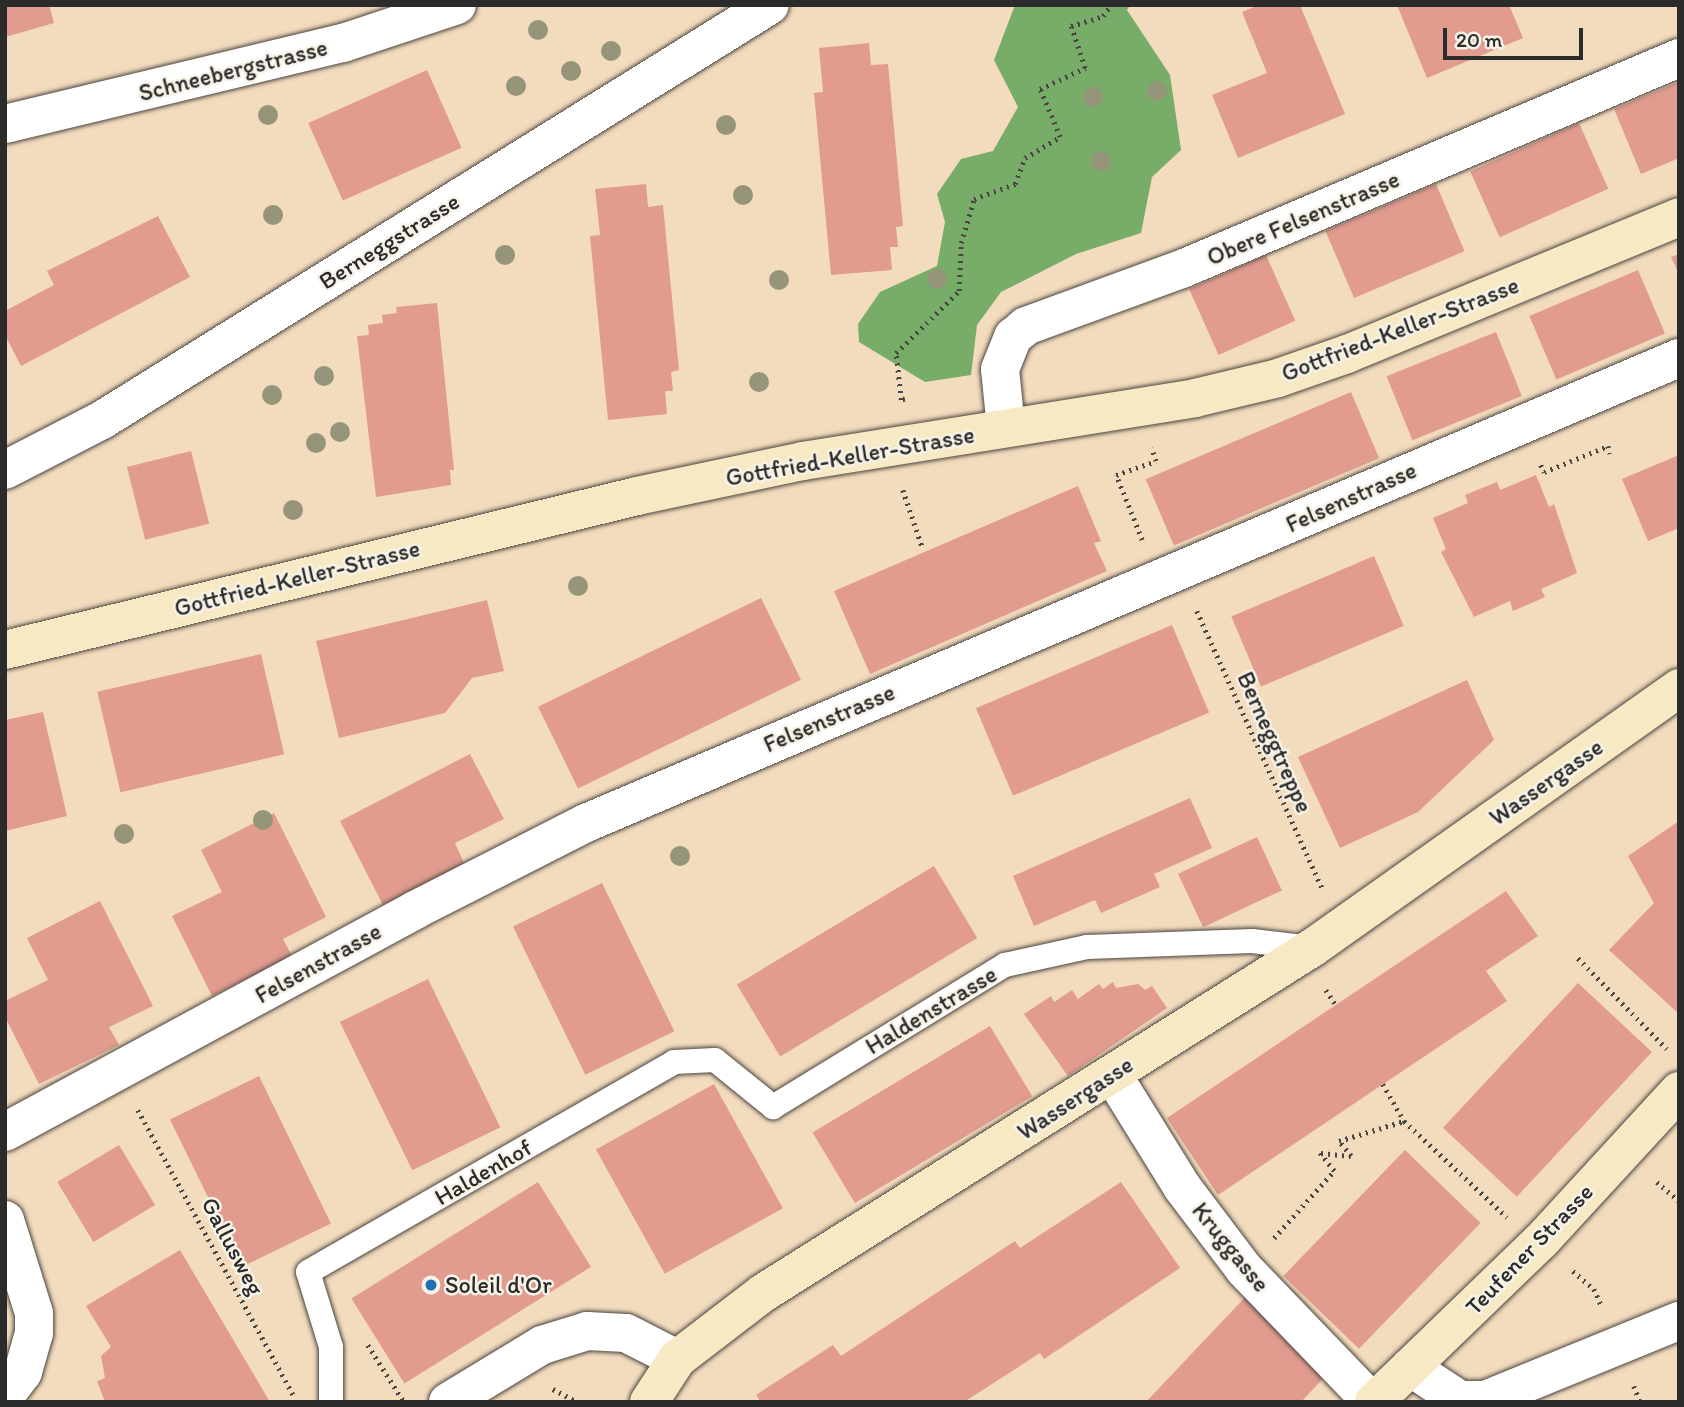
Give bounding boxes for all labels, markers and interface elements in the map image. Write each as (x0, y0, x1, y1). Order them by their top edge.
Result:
scale bar (1446, 14, 1586, 58)
text: 20 m (1456, 27, 1502, 52)
street label: Schneebergstrasse (136, 33, 330, 107)
street label: Obere Felsenstrasse (1202, 164, 1404, 272)
street label: Berneggstrasse (314, 186, 464, 296)
street label: Gottfried-Keller-Strasse (1277, 270, 1523, 388)
street label: Gottfried-Keller-Strasse (723, 420, 977, 492)
street label: Felsenstrasse (1281, 455, 1421, 539)
street label: Gottfried-Keller-Strasse (171, 534, 423, 622)
street label: Berneggtreppe (1231, 667, 1319, 817)
street label: Felsenstrasse (759, 677, 899, 759)
street label: Wassergasse (1484, 732, 1608, 832)
street label: Felsenstrasse (250, 916, 386, 1010)
street label: Haldenstrasse (860, 959, 1002, 1061)
street label: Wassergasse (1012, 1050, 1138, 1146)
street label: Haldenhof (429, 1133, 537, 1211)
street label: Teufener Strasse (1459, 1177, 1599, 1321)
street label: Gallusweg (195, 1192, 271, 1300)
street label: Kruggasse (1186, 1196, 1276, 1298)
place label: Soleil d'Or (445, 1271, 551, 1299)
marker: Soleil d'Or (423, 1277, 439, 1293)

